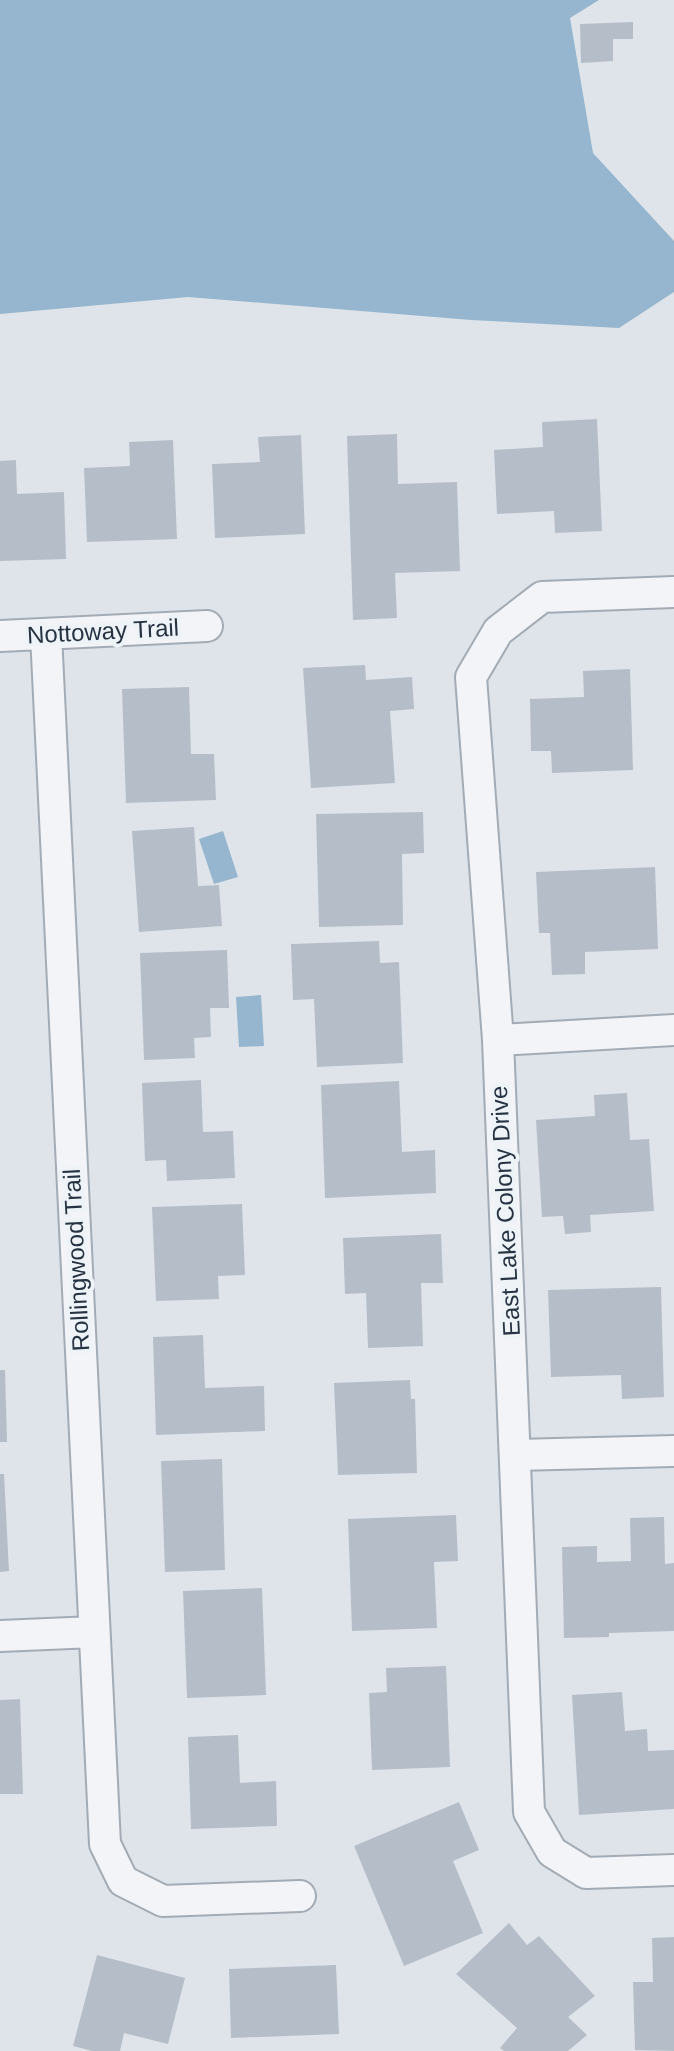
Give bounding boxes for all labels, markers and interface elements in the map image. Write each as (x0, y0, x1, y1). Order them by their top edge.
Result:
street label: Nottoway Trail (26, 614, 180, 648)
street label: East Lake Colony Drive (485, 1085, 525, 1337)
street label: Rollingwood Trail (58, 1168, 94, 1352)

